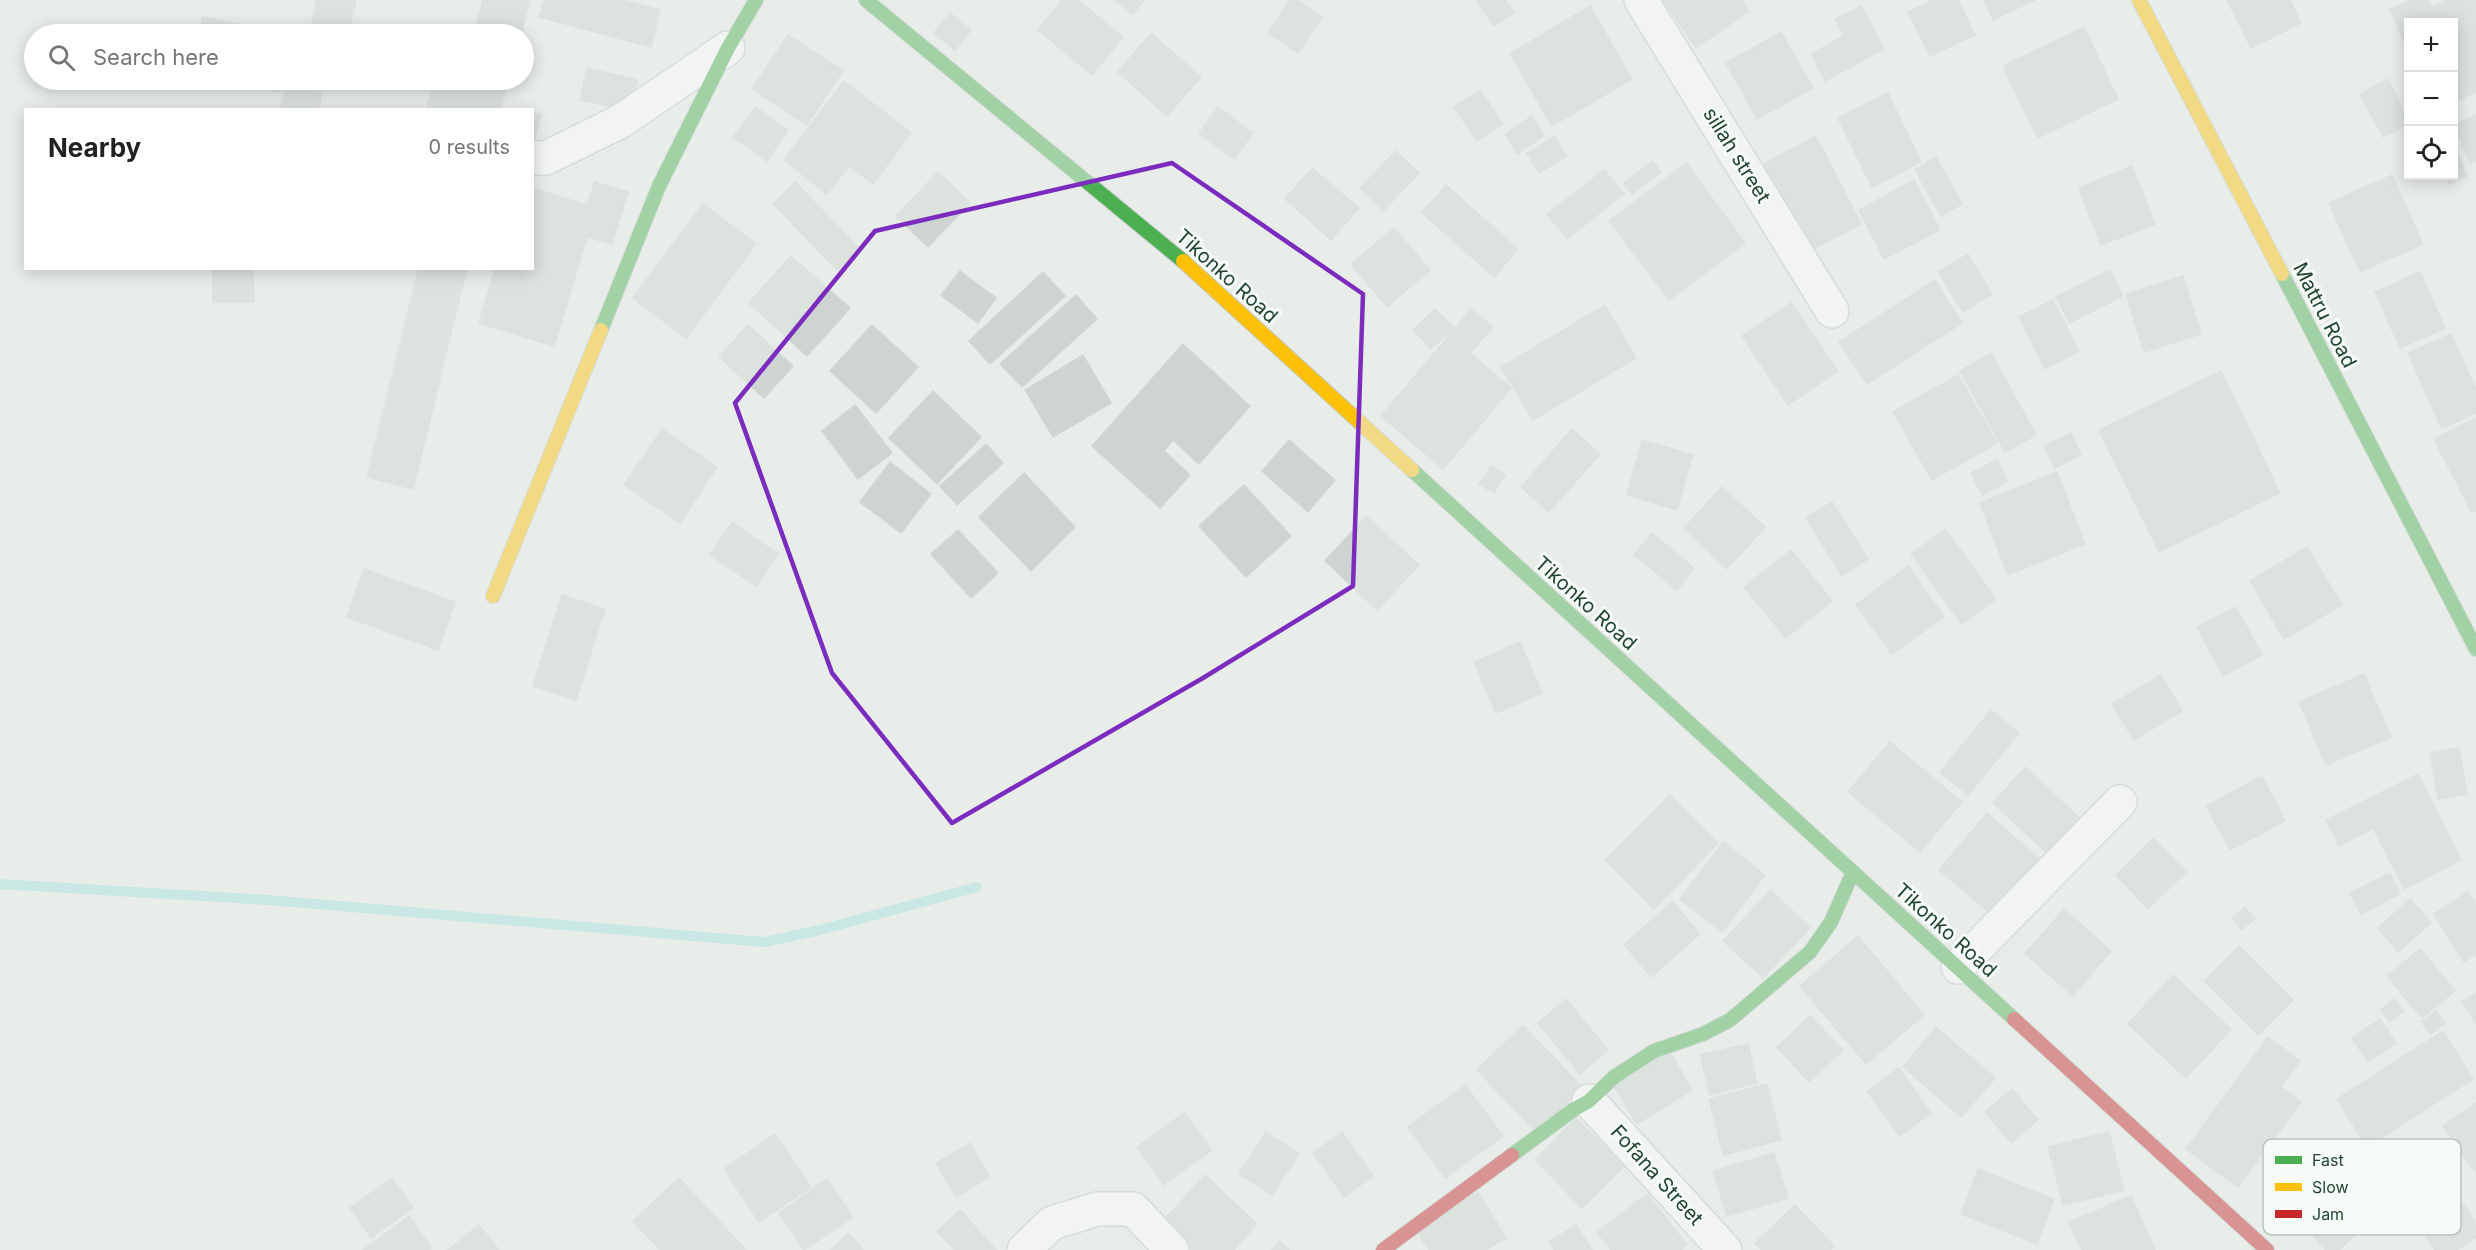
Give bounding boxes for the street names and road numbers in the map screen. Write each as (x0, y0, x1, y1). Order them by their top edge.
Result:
street label: sillah street (1698, 103, 1776, 208)
street label: Tikonko Road (1171, 224, 1283, 328)
street label: Mattru Road (2288, 258, 2362, 372)
street label: Tikonko Road (1530, 551, 1642, 655)
street label: Tikonko Road (1890, 878, 2002, 982)
street label: Fofana Street (1606, 1120, 1709, 1230)

